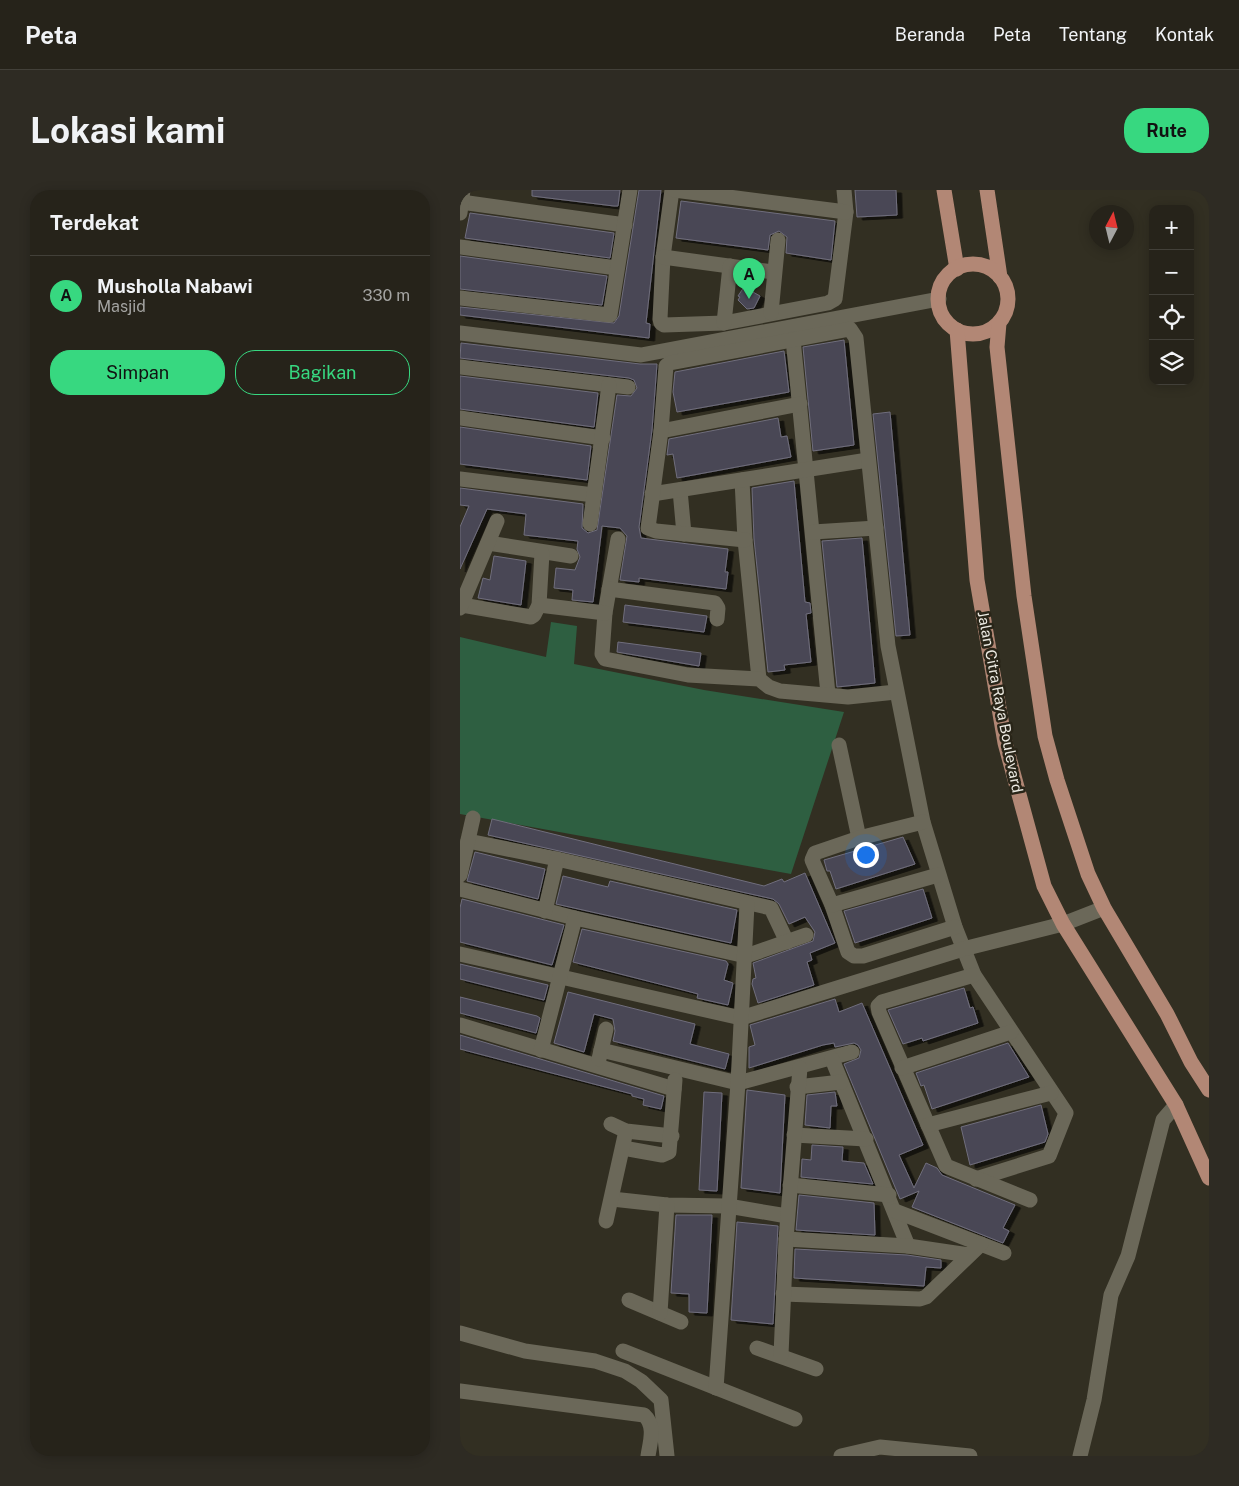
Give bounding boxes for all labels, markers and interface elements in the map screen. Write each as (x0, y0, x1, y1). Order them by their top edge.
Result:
text: Peta (25, 21, 77, 49)
text: Beranda (895, 24, 965, 45)
text: Peta (993, 24, 1031, 45)
text: Tentang (1059, 24, 1127, 45)
text: Kontak (1155, 24, 1214, 45)
button: Rute (1124, 108, 1209, 153)
text: Lokasi kami (30, 110, 225, 151)
north arrow (1089, 205, 1134, 250)
map controls (1149, 205, 1194, 385)
button: + (1149, 205, 1194, 250)
text: Terdekat (50, 210, 139, 235)
button: − (1149, 250, 1194, 295)
pin: A (733, 258, 765, 299)
text: Musholla Nabawi (97, 275, 253, 297)
text: A (60, 286, 72, 305)
text: 330 m (363, 286, 410, 305)
button: locate (1149, 295, 1194, 340)
text: Masjid (97, 297, 146, 316)
button: layers (1149, 340, 1194, 385)
button: Simpan (50, 350, 225, 395)
button: Bagikan (235, 350, 410, 395)
street label: Jalan Citra Raya Boulevard (975, 610, 1026, 794)
your location (853, 842, 879, 868)

